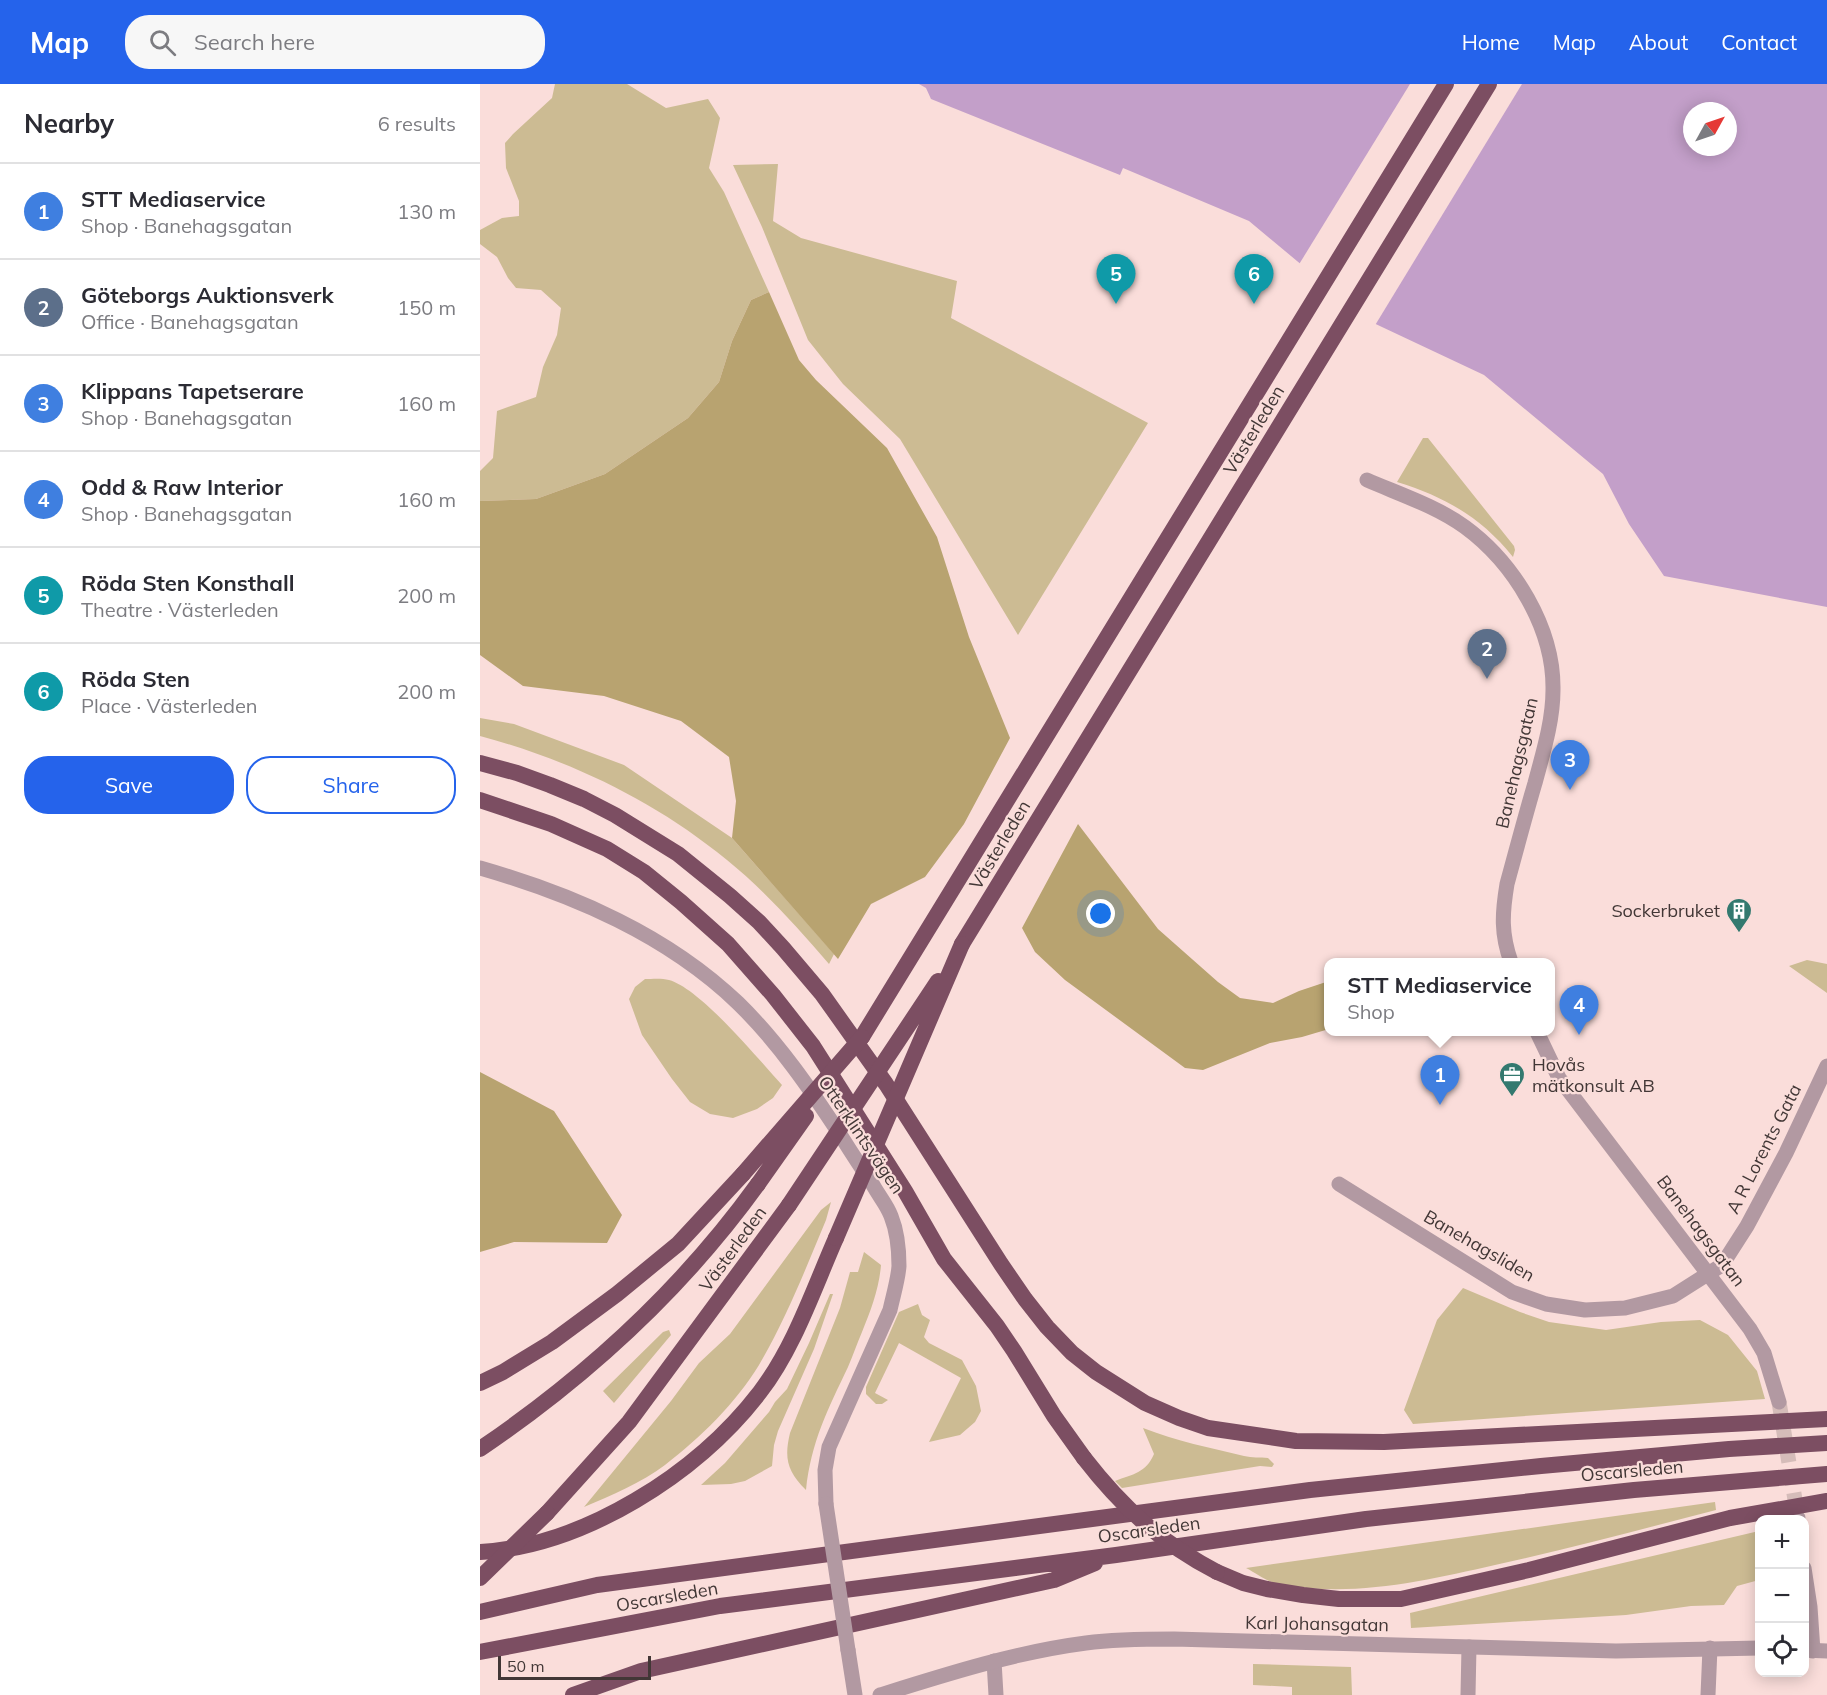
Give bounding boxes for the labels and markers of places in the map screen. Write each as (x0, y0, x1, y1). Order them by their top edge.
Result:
pin: 5 (1096, 254, 1136, 304)
pin: 6 (1234, 254, 1274, 304)
pin: 2 (1468, 630, 1506, 679)
pin: 3 (1550, 740, 1590, 790)
building icon: Sockerbruket (1724, 896, 1754, 934)
place label: Sockerbruket (1611, 899, 1720, 922)
pin: 4 (1560, 986, 1598, 1035)
place label: Hovås mätkonsult AB (1532, 1053, 1655, 1097)
pin: 1 (1420, 1056, 1460, 1105)
office icon: Hovås mätkonsult AB (1497, 1060, 1527, 1098)

